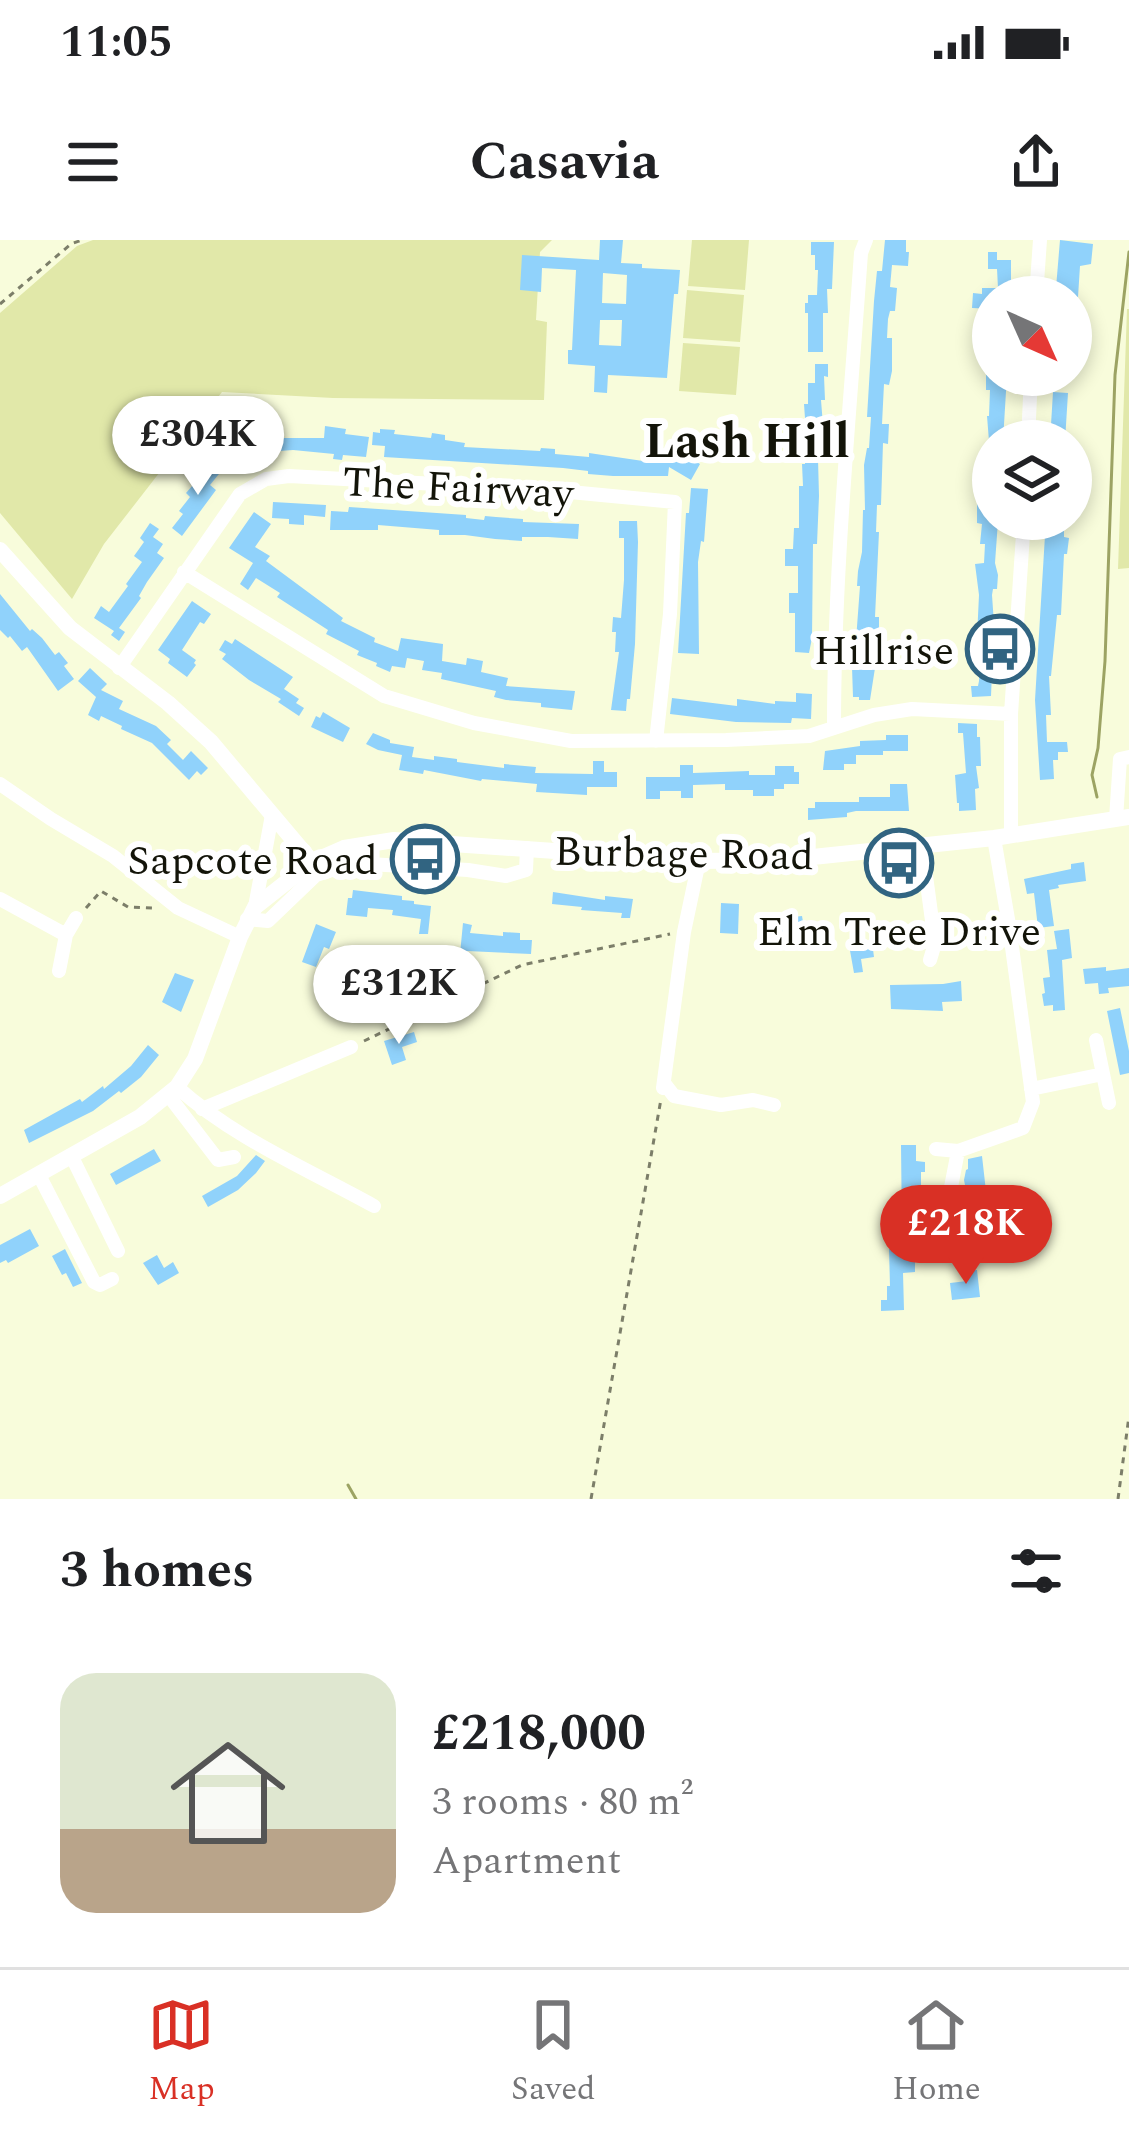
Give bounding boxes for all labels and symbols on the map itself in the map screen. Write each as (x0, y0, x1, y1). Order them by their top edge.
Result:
north arrow (972, 276, 1092, 396)
pin: £304K (114, 396, 282, 498)
district label: Lash Hill (644, 406, 850, 479)
street label: The Fairway (341, 451, 577, 526)
bus stop icon: Hillrise (965, 614, 1035, 684)
place label: Hillrise (814, 620, 954, 683)
street label: Burbage Road (553, 821, 814, 888)
bus stop icon: Sapcote Road (390, 824, 460, 894)
bus stop icon: Elm Tree Drive (864, 828, 934, 898)
place label: Sapcote Road (127, 830, 378, 893)
place label: Elm Tree Drive (757, 901, 1041, 964)
pin: £312K (315, 945, 483, 1047)
pin: £218K (882, 1185, 1050, 1287)

